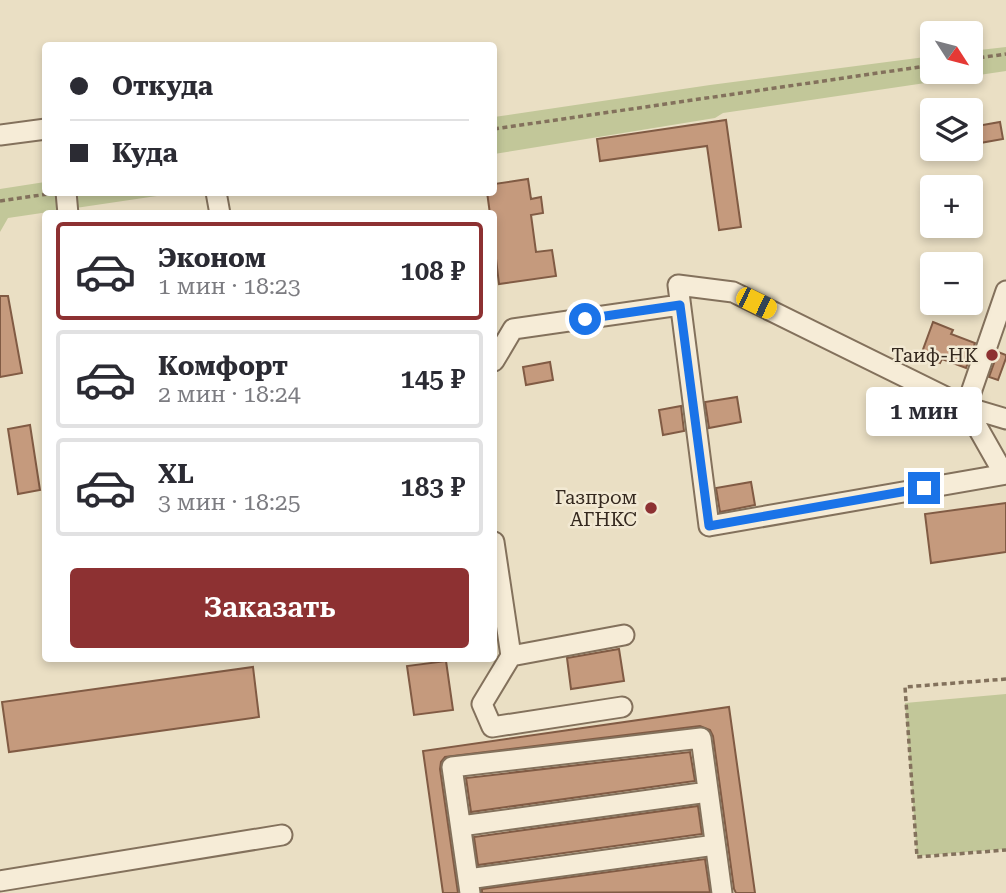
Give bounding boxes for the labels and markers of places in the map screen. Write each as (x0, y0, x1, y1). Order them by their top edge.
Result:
place label: Таиф-НК (891, 344, 978, 367)
marker: Таиф-НК (984, 347, 1000, 363)
place label: Газпром АГНКС (555, 486, 637, 531)
marker: Газпром АГНКС (643, 500, 659, 516)

